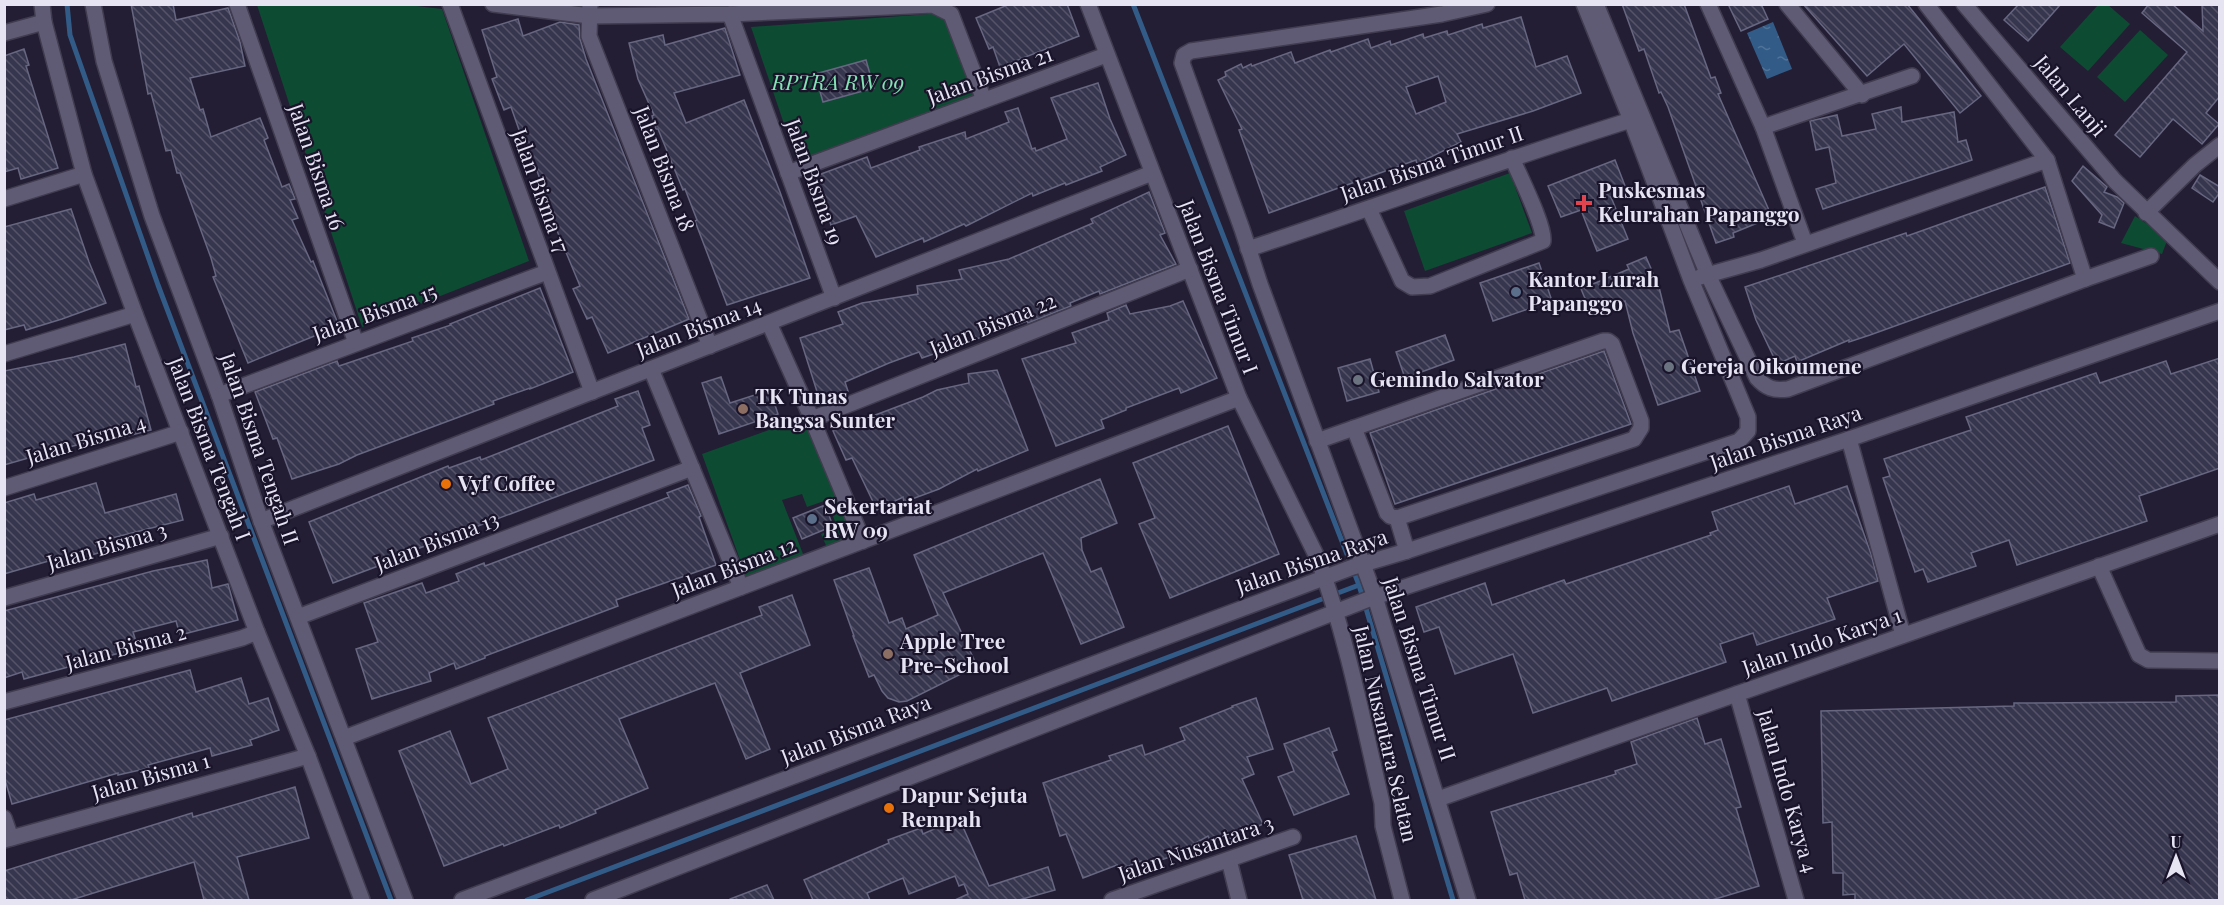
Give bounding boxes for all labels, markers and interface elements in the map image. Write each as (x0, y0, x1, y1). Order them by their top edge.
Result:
street label: Jalan Bisma 21 (922, 38, 1056, 110)
street label: Jalan Lanji (2029, 47, 2114, 141)
park label: RPTRA RW 09 (771, 67, 904, 95)
street label: Jalan Bisma 16 (283, 98, 353, 234)
street label: Jalan Bisma 18 (629, 101, 703, 235)
street label: Jalan Bisma 19 (780, 114, 852, 248)
street label: Jalan Bisma Timur II (1335, 118, 1526, 207)
street label: Jalan Bisma 17 (506, 124, 577, 257)
place label: Puskesmas Kelurahan Papanggo (1598, 175, 1800, 227)
street label: Jalan Bisma Timur I (1173, 194, 1266, 377)
marker: Puskesmas Kelurahan Papanggo (1575, 194, 1593, 212)
place label: Kantor Lurah Papanggo (1528, 264, 1659, 316)
street label: Jalan Bisma 15 (308, 276, 440, 347)
street label: Jalan Bisma 22 (924, 285, 1060, 362)
marker: Kantor Lurah Papanggo (1509, 285, 1523, 299)
street label: Jalan Bisma 14 (631, 289, 765, 363)
street label: Jalan Bisma Tengah II (215, 348, 307, 548)
place label: Gereja Oikoumene (1681, 351, 1862, 379)
street label: Jalan Bisma Tengah I (163, 352, 259, 544)
marker: Gereja Oikoumene (1662, 360, 1676, 374)
place label: Gemindo Salvator (1370, 364, 1544, 392)
marker: Gemindo Salvator (1351, 373, 1365, 387)
place label: TK Tunas Bangsa Sunter (755, 381, 895, 433)
street label: Jalan Bisma Raya (1705, 397, 1865, 475)
marker: TK Tunas Bangsa Sunter (736, 402, 750, 416)
street label: Jalan Bisma 4 (21, 407, 149, 470)
place label: Vyf Coffee (457, 468, 555, 496)
marker: Vyf Coffee (439, 477, 453, 491)
place label: Sekertariat RW 09 (824, 491, 932, 543)
street label: Jalan Bisma 13 (369, 504, 502, 577)
marker: Sekertariat RW 09 (805, 512, 819, 526)
street label: Jalan Bisma 3 (42, 515, 170, 576)
street label: Jalan Bisma Raya (1231, 521, 1391, 599)
street label: Jalan Bisma 12 (666, 529, 800, 603)
street label: Jalan Bisma Timur II (1378, 572, 1464, 764)
street label: Jalan Indo Karya 1 (1737, 600, 1905, 681)
street label: Jalan Bisma 2 (61, 617, 189, 676)
street label: Jalan Nusantara Selatan (1348, 621, 1426, 845)
place label: Apple Tree Pre-School (899, 626, 1010, 678)
marker: Apple Tree Pre-School (881, 647, 895, 661)
street label: Jalan Bisma Raya (775, 686, 935, 770)
street label: Jalan Indo Karya 4 (1752, 704, 1826, 876)
street label: Jalan Bisma 1 (87, 745, 213, 806)
place label: Dapur Sejuta Rempah (901, 780, 1028, 832)
marker: Dapur Sejuta Rempah (882, 801, 896, 815)
street label: Jalan Nusantara 3 (1113, 807, 1277, 887)
north arrow (2146, 827, 2206, 887)
text: U (2170, 831, 2182, 852)

